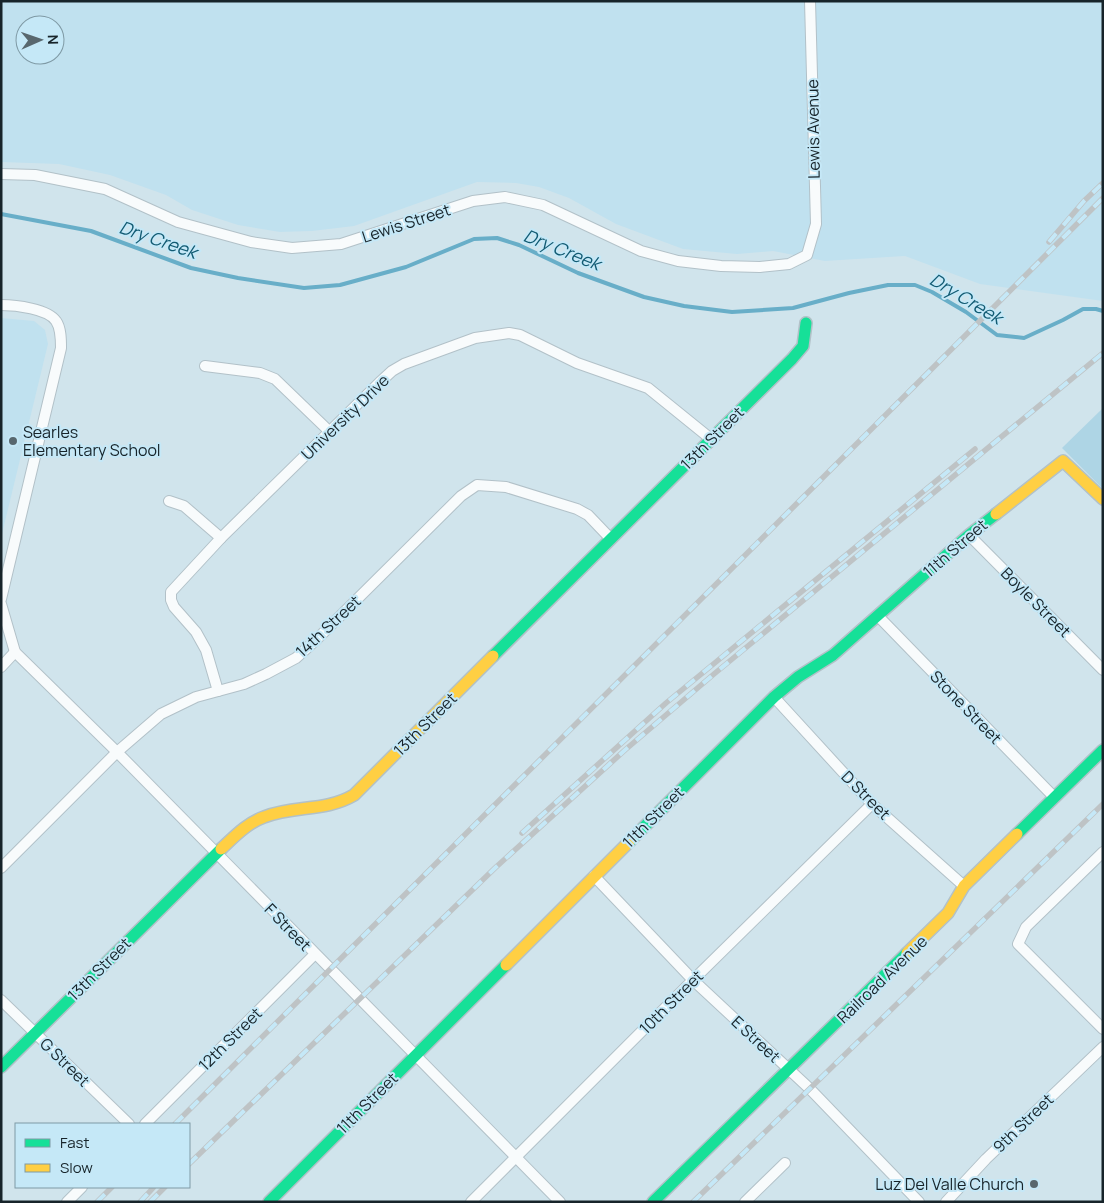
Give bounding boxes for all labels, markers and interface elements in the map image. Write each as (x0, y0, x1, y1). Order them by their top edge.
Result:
north arrow (15, 15, 65, 65)
text: N (44, 34, 63, 45)
street label: Lewis Avenue (801, 79, 825, 179)
street label: Lewis Street (359, 198, 453, 248)
water label: Dry Creek (116, 215, 203, 265)
water label: Dry Creek (520, 223, 607, 276)
water label: Dry Creek (926, 267, 1010, 331)
street label: University Drive (296, 369, 394, 465)
street label: 13th Street (676, 402, 748, 474)
place label: Searles Elementary School (23, 421, 161, 461)
marker: Searles Elementary School (7, 435, 19, 447)
street label: 11th Street (918, 514, 992, 582)
street label: Boyle Street (996, 562, 1076, 642)
street label: 14th Street (291, 590, 365, 662)
street label: Stone Street (925, 665, 1007, 749)
street label: 13th Street (389, 688, 461, 760)
street label: D Street (837, 766, 895, 824)
street label: 11th Street (617, 781, 689, 853)
street label: F Street (260, 898, 316, 956)
street label: Railroad Avenue (832, 930, 932, 1028)
street label: 13th Street (63, 933, 135, 1005)
street label: 10th Street (634, 965, 708, 1039)
street label: 12th Street (193, 1002, 267, 1076)
street label: E Street (727, 1011, 785, 1067)
street label: G Street (35, 1033, 95, 1091)
street label: 11th Street (331, 1067, 403, 1139)
street label: 9th Street (988, 1089, 1058, 1157)
legend (15, 1123, 190, 1188)
text: Fast (60, 1132, 89, 1153)
text: Slow (60, 1157, 93, 1178)
place label: Luz Del Valle Church (875, 1173, 1024, 1195)
marker: Luz Del Valle Church (1028, 1178, 1040, 1190)

